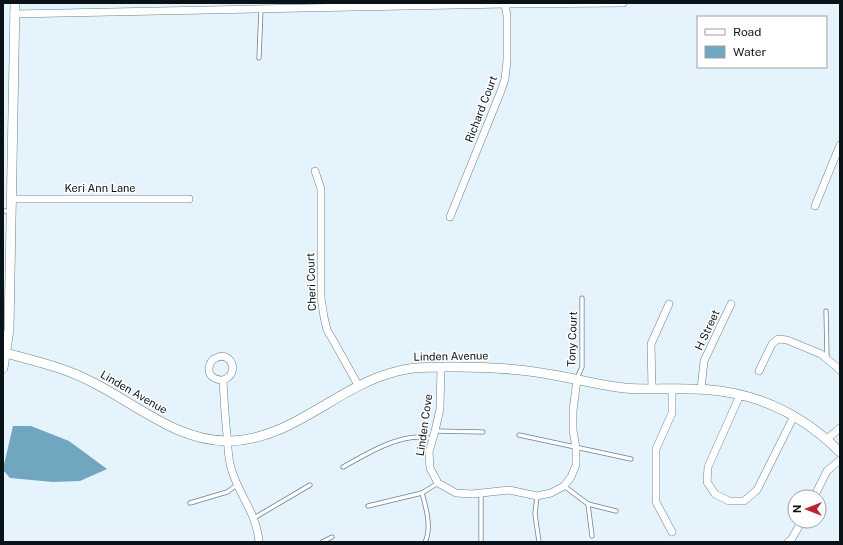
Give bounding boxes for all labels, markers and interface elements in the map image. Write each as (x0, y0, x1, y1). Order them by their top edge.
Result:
legend (697, 16, 827, 68)
text: Road (733, 25, 761, 39)
text: Water (733, 45, 767, 59)
street label: Richard Court (463, 74, 499, 144)
street label: Keri Ann Lane (64, 182, 136, 194)
street label: Cheri Court (304, 253, 318, 311)
street label: H Street (692, 308, 722, 352)
street label: Tony Court (565, 311, 579, 367)
street label: Linden Avenue (413, 349, 489, 363)
street label: Linden Avenue (98, 368, 170, 416)
street label: Linden Cove (414, 393, 434, 457)
north arrow (787, 489, 827, 529)
text: N (791, 505, 803, 513)

